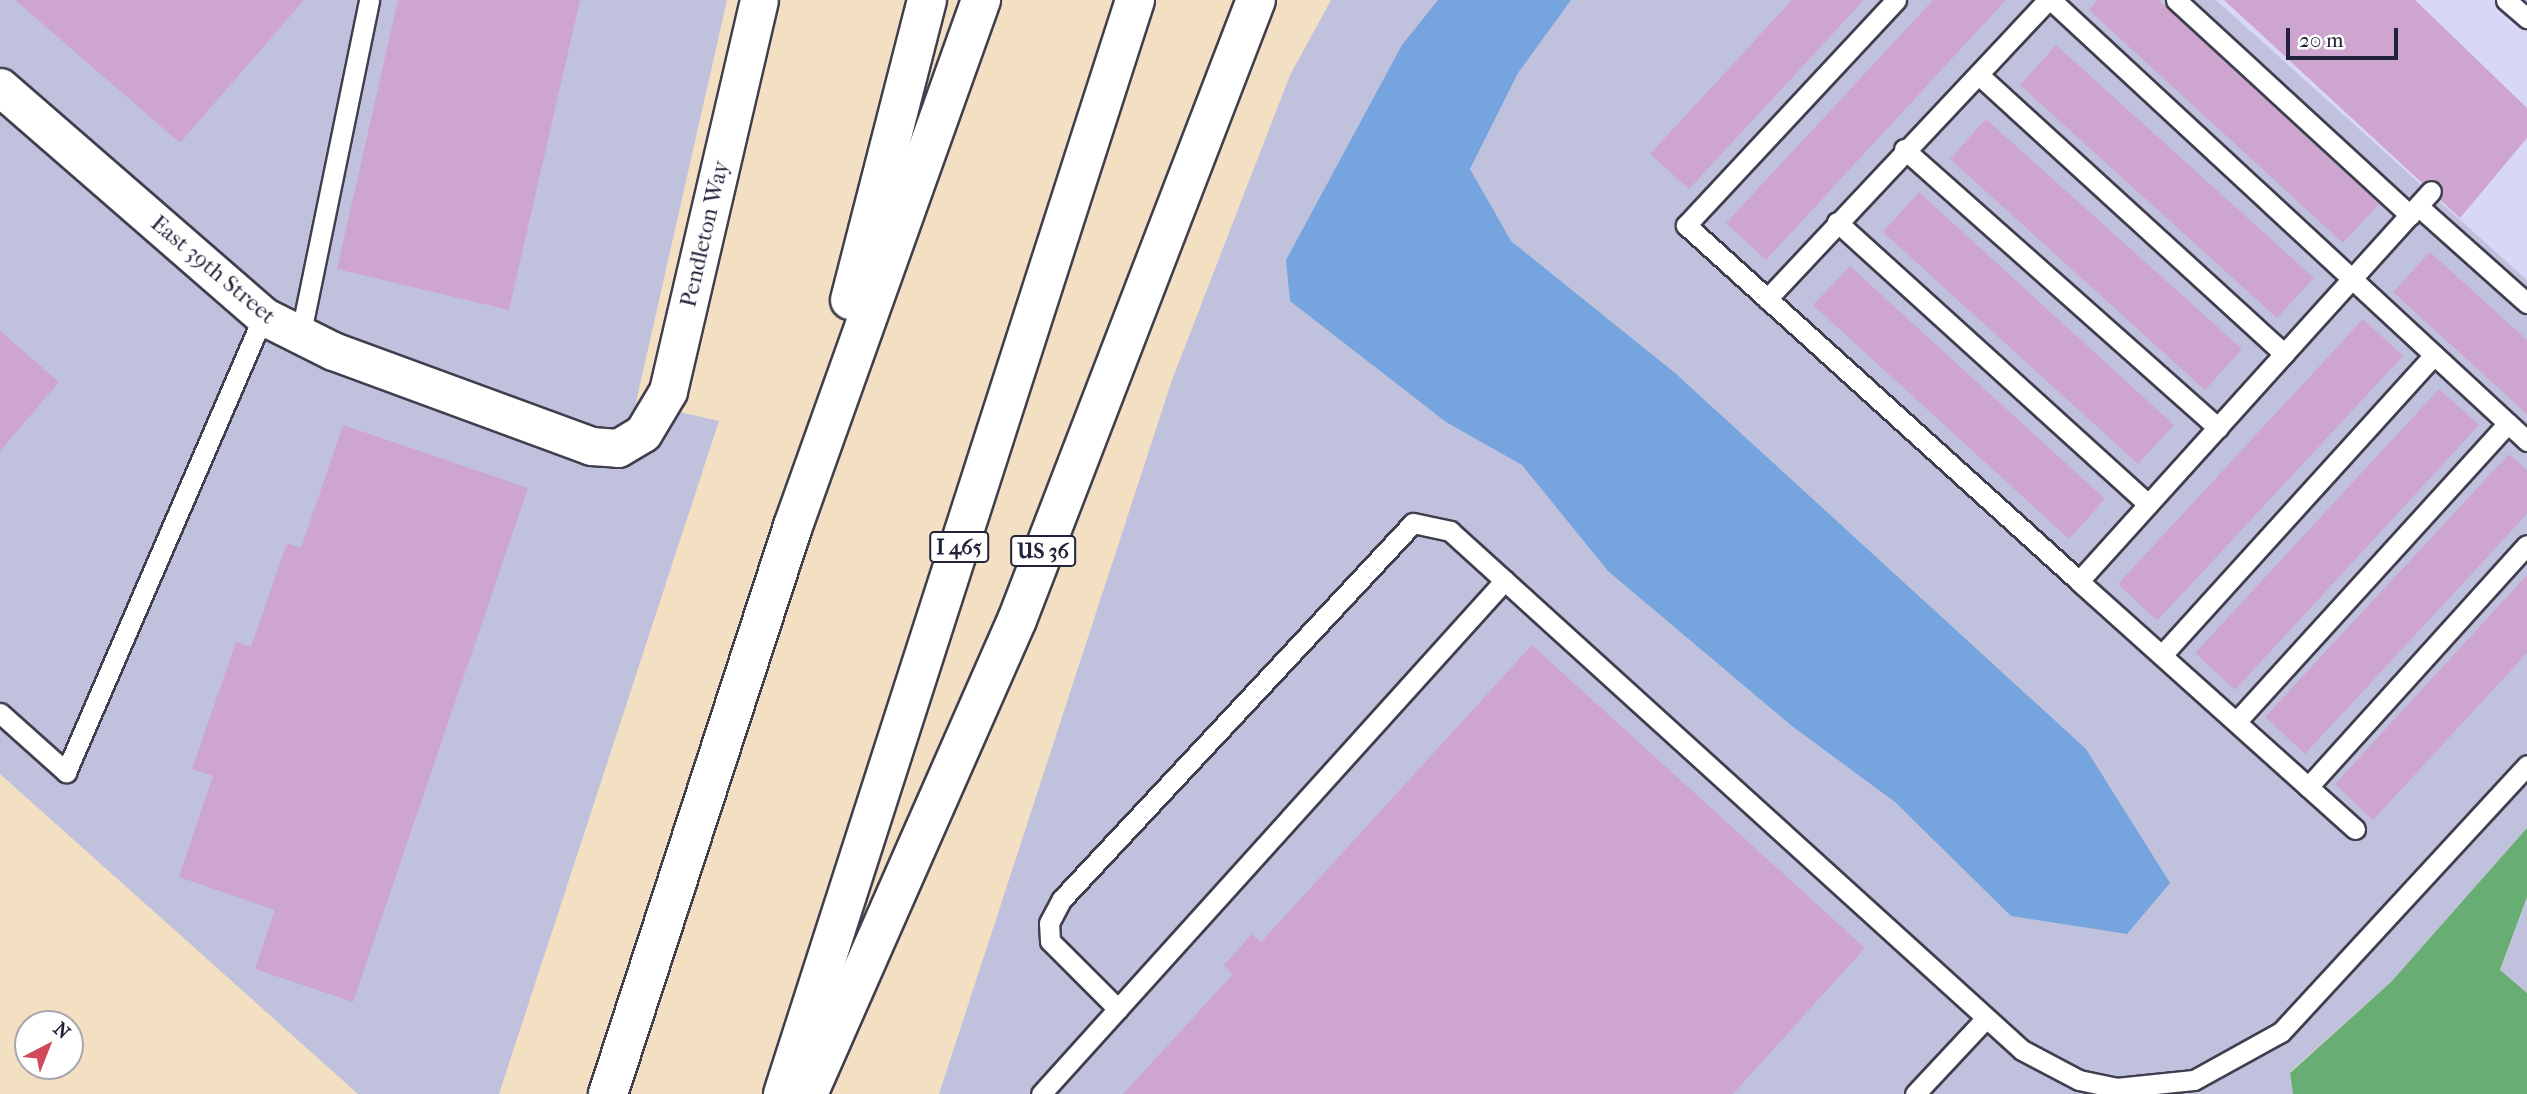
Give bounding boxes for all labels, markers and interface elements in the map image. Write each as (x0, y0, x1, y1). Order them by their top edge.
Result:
scale bar (2289, 14, 2401, 58)
text: 20 m (2299, 28, 2343, 52)
street label: Pendleton Way (675, 158, 735, 310)
street label: East 39th Street (145, 210, 281, 330)
road number: I 465 (928, 530, 990, 564)
road number: US 36 (1010, 534, 1076, 568)
north arrow (14, 1010, 84, 1080)
text: N (49, 1018, 74, 1044)

